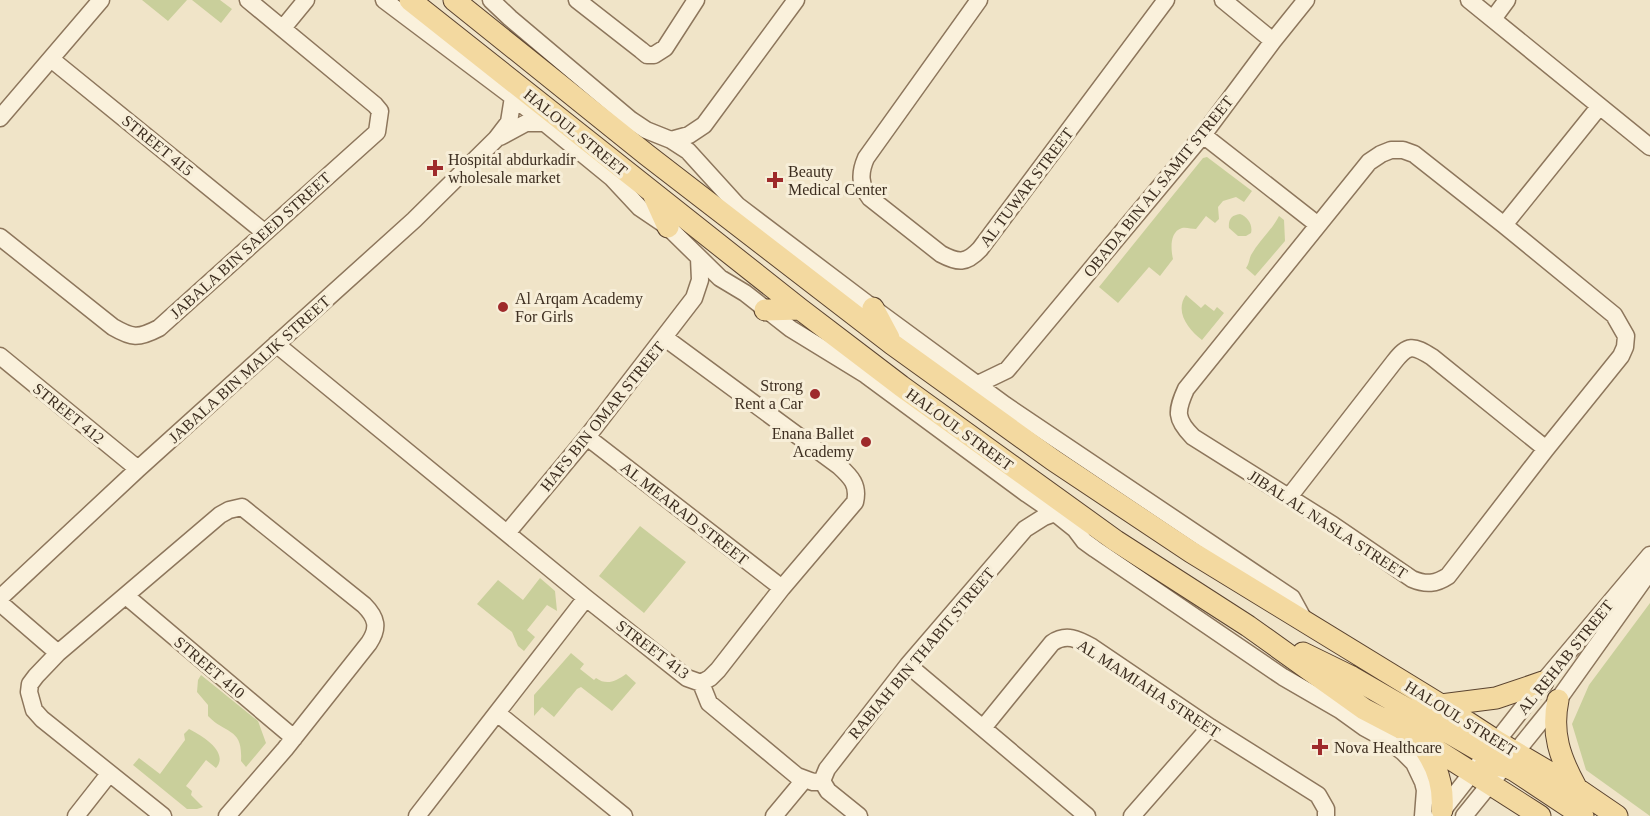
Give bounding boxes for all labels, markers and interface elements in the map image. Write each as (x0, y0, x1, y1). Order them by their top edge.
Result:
street label: HALOUL STREET (521, 86, 631, 179)
street label: OBADA BIN AL SAMIT STREET (1080, 92, 1237, 280)
street label: STREET 415 (119, 112, 197, 179)
street label: AL TUWAR STREET (976, 125, 1077, 250)
place label: Hospital abdurkadir wholesale market (448, 151, 576, 186)
marker: Hospital abdurkadir wholesale market (426, 159, 444, 177)
place label: Beauty Medical Center (788, 163, 888, 198)
street label: JABALA BIN SAEED STREET (167, 169, 334, 322)
marker: Beauty Medical Center (766, 171, 784, 189)
place label: Al Arqam Academy For Girls (515, 290, 643, 325)
street label: JABALA BIN MALIK STREET (165, 292, 334, 446)
marker: Al Arqam Academy For Girls (496, 300, 510, 314)
street label: HAFS BIN OMAR STREET (537, 338, 668, 494)
place label: Strong Rent a Car (735, 377, 804, 412)
street label: STREET 412 (30, 380, 108, 447)
street label: HALOUL STREET (903, 385, 1017, 474)
marker: Strong Rent a Car (808, 387, 822, 401)
place label: Enana Ballet Academy (772, 425, 855, 461)
marker: Enana Ballet Academy (859, 435, 873, 449)
street label: AL MEARAD STREET (618, 458, 752, 568)
street label: JIBAL AL NASLA STREET (1245, 467, 1411, 582)
street label: RABIAH BIN THABIT STREET (845, 564, 998, 742)
street label: AL REHAB STREET (1514, 597, 1617, 718)
street label: STREET 413 (613, 617, 692, 682)
street label: STREET 410 (171, 633, 248, 702)
street label: AL MAMIAHA STREET (1074, 636, 1223, 741)
street label: HALOUL STREET (1402, 677, 1520, 760)
marker: Nova Healthcare (1311, 738, 1329, 756)
place label: Nova Healthcare (1334, 739, 1442, 756)

